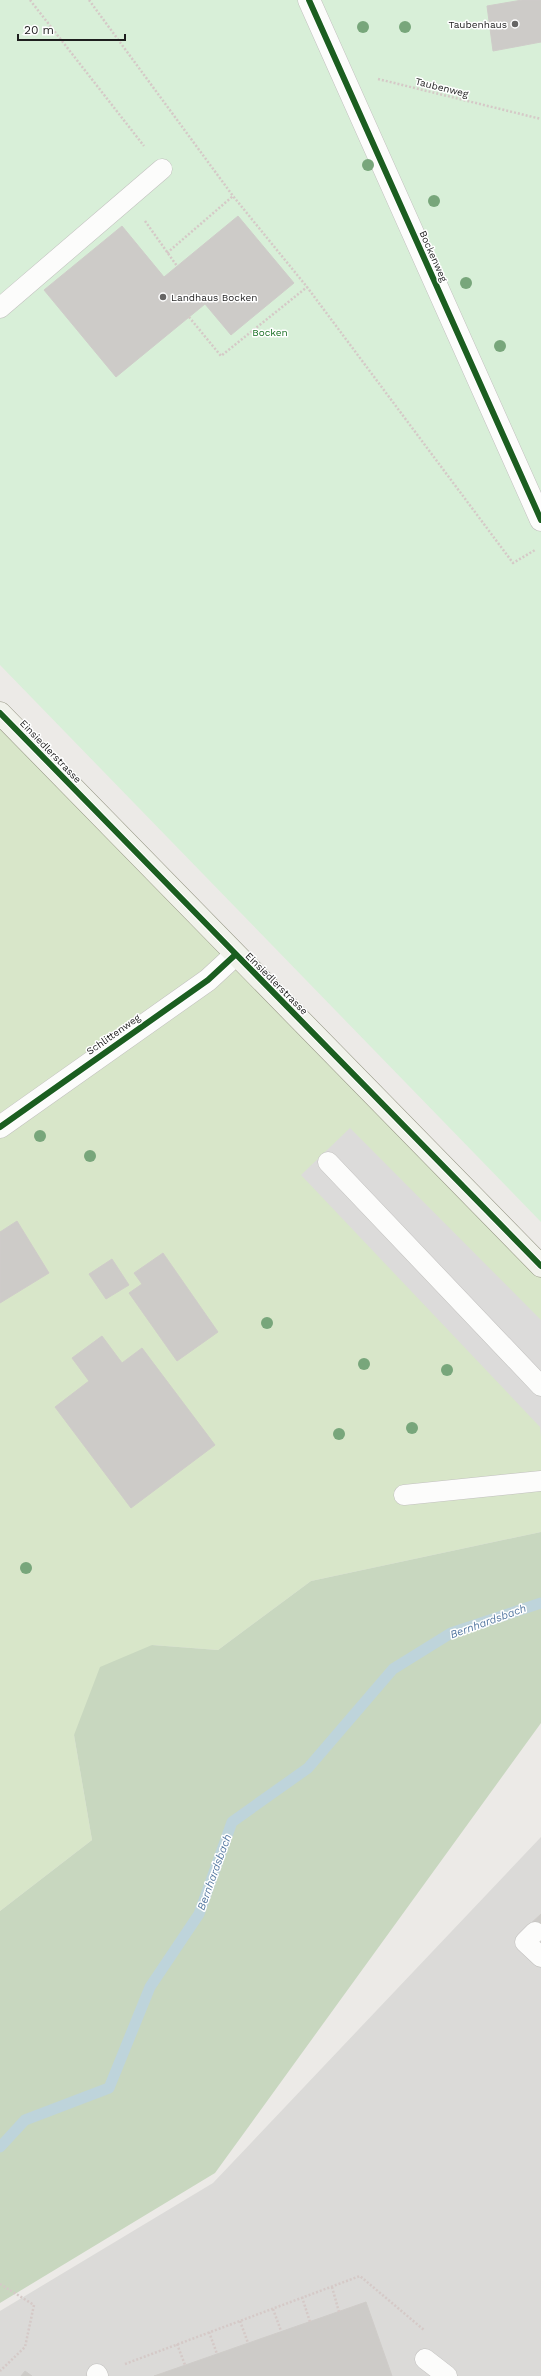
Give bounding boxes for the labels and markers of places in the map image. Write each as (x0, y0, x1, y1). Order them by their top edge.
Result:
place label: Taubenhaus (449, 19, 507, 30)
marker: Taubenhaus (510, 19, 520, 29)
marker: Landhaus Bocken (158, 292, 168, 302)
place label: Landhaus Bocken (171, 292, 257, 303)

